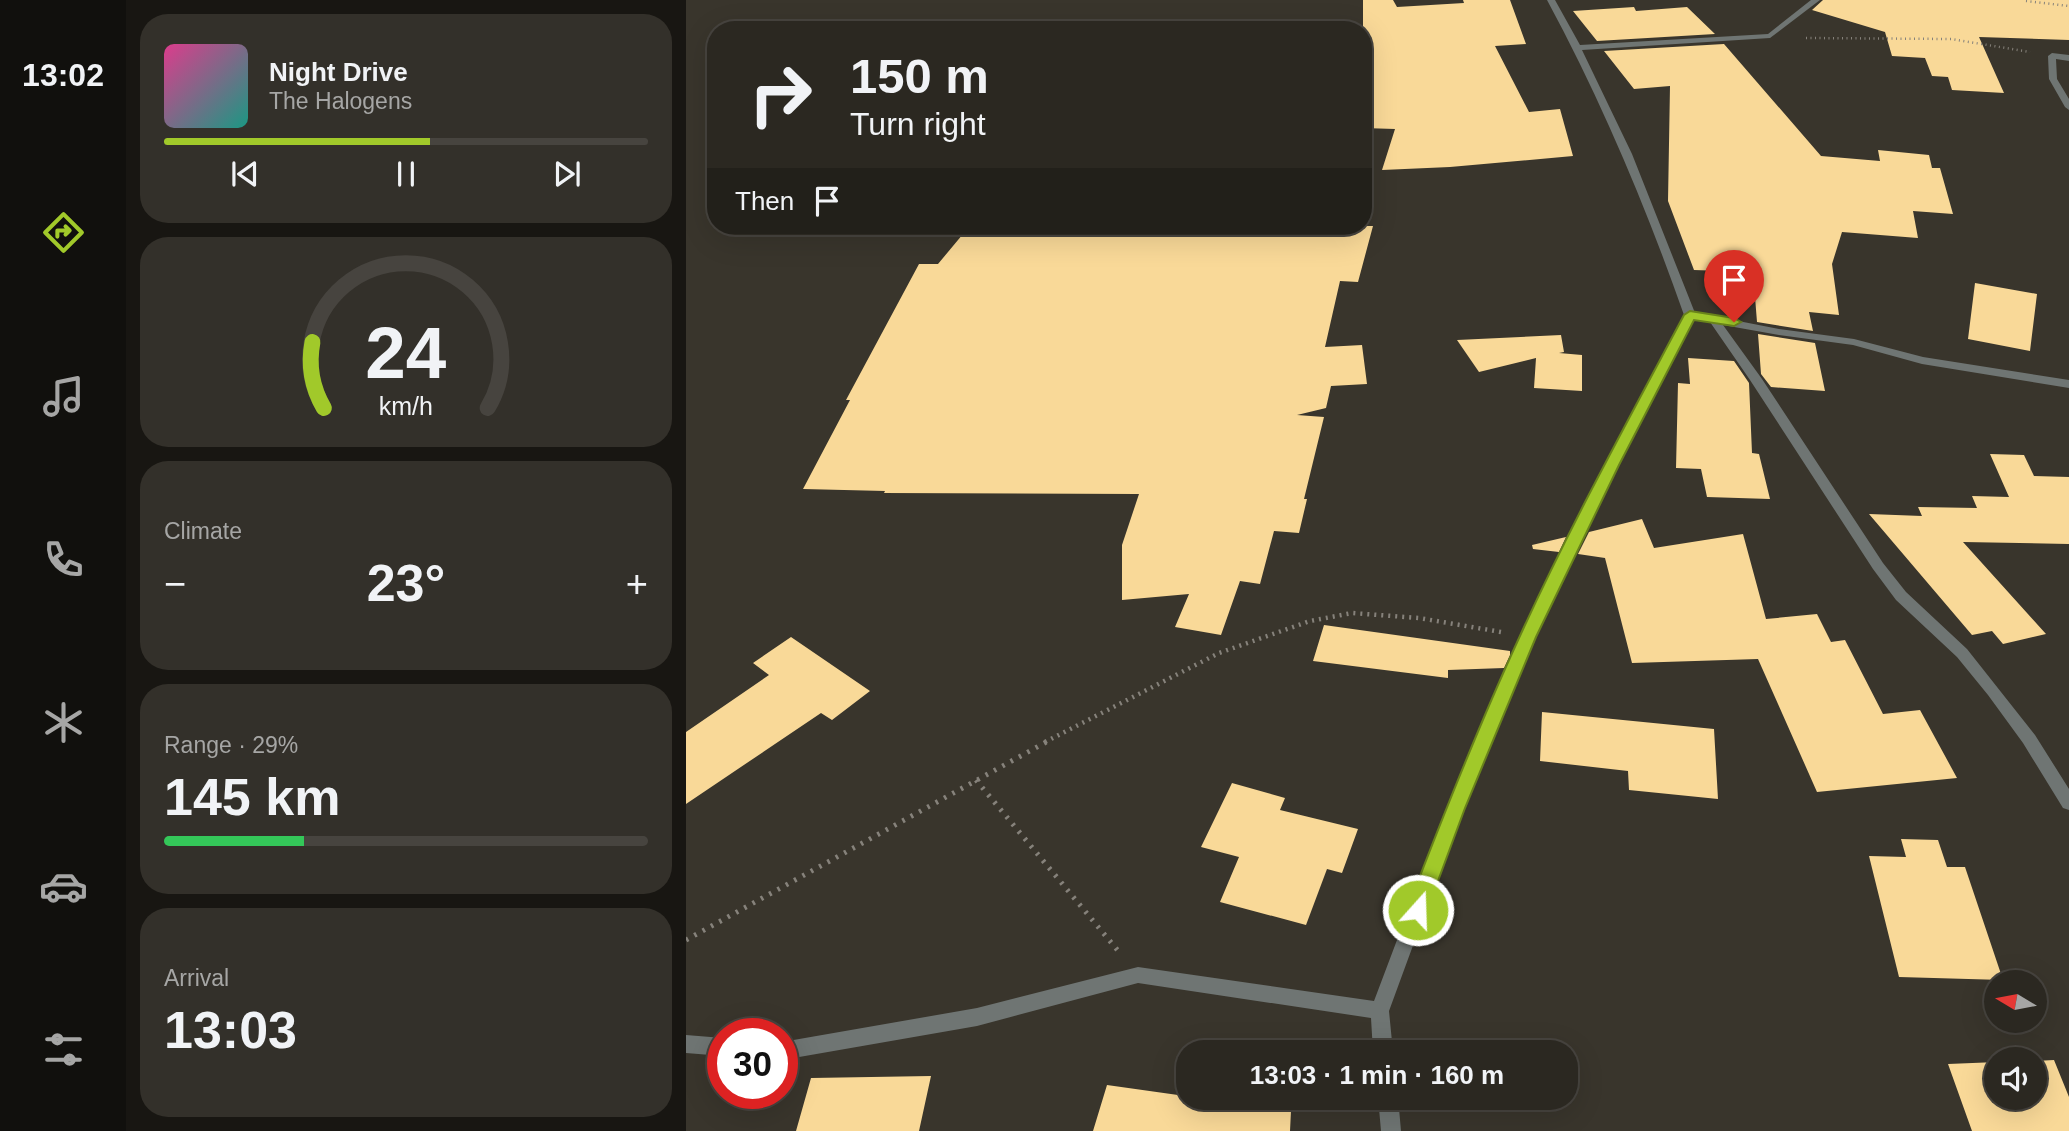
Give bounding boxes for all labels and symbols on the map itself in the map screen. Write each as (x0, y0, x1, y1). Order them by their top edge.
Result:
pin (1704, 250, 1764, 322)
position arrow (1381, 873, 1455, 947)
north arrow (1984, 970, 2048, 1032)
speed limit sign: 30 (707, 1018, 798, 1109)

